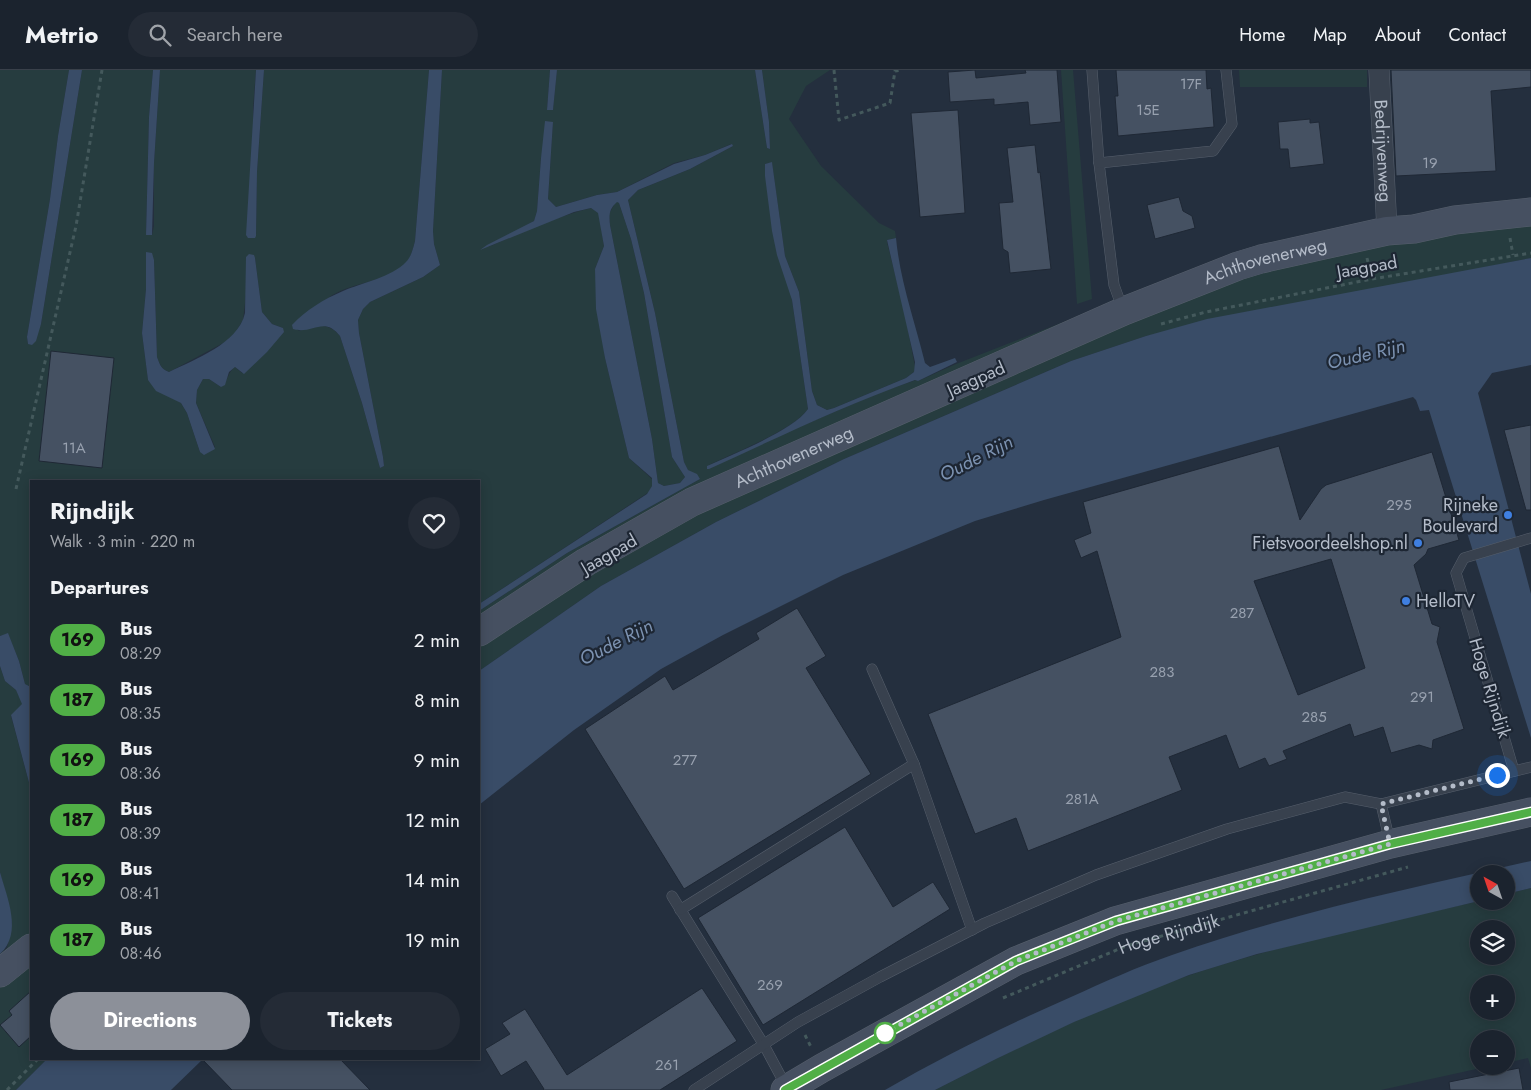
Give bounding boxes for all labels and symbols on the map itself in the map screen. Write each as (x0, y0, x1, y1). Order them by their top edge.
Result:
house number: 17F (1180, 73, 1202, 95)
house number: 15E (1136, 99, 1160, 121)
street label: Bedrijvenweg (1367, 99, 1399, 203)
house number: 19 (1422, 152, 1438, 174)
street label: Achthovenerweg (1200, 232, 1329, 291)
street label: Jaagpad (1333, 249, 1399, 285)
water label: Oude Rijn (1324, 332, 1408, 376)
street label: Jaagpad (941, 355, 1009, 404)
street label: Achthovenerweg (730, 419, 857, 495)
water label: Oude Rijn (935, 428, 1017, 488)
house number: 11A (62, 437, 86, 459)
place label: Rijneke Boulevard (1423, 492, 1498, 539)
house number: 295 (1386, 494, 1412, 516)
marker: Rijneke Boulevard (1502, 509, 1514, 521)
street label: Jaagpad (574, 527, 642, 582)
place label: Fietsvoordeelshop.nl (1252, 530, 1408, 556)
marker: Fietsvoordeelshop.nl (1412, 537, 1424, 549)
place label: HelloTV (1416, 588, 1475, 614)
marker: HelloTV (1400, 595, 1412, 607)
house number: 287 (1230, 602, 1254, 624)
water label: Oude Rijn (575, 612, 657, 672)
street label: Hoge Rijndijk (1462, 635, 1518, 741)
house number: 283 (1150, 661, 1174, 683)
house number: 291 (1410, 686, 1434, 708)
house number: 285 (1301, 706, 1327, 728)
house number: 277 (673, 749, 697, 771)
your location (1485, 763, 1510, 788)
house number: 281A (1065, 788, 1099, 810)
north arrow (1470, 865, 1515, 910)
street label: Hoge Rijndijk (1114, 907, 1222, 961)
house number: 269 (757, 974, 783, 996)
unlabelled marker (874, 1022, 896, 1044)
house number: 261 (655, 1054, 679, 1076)

